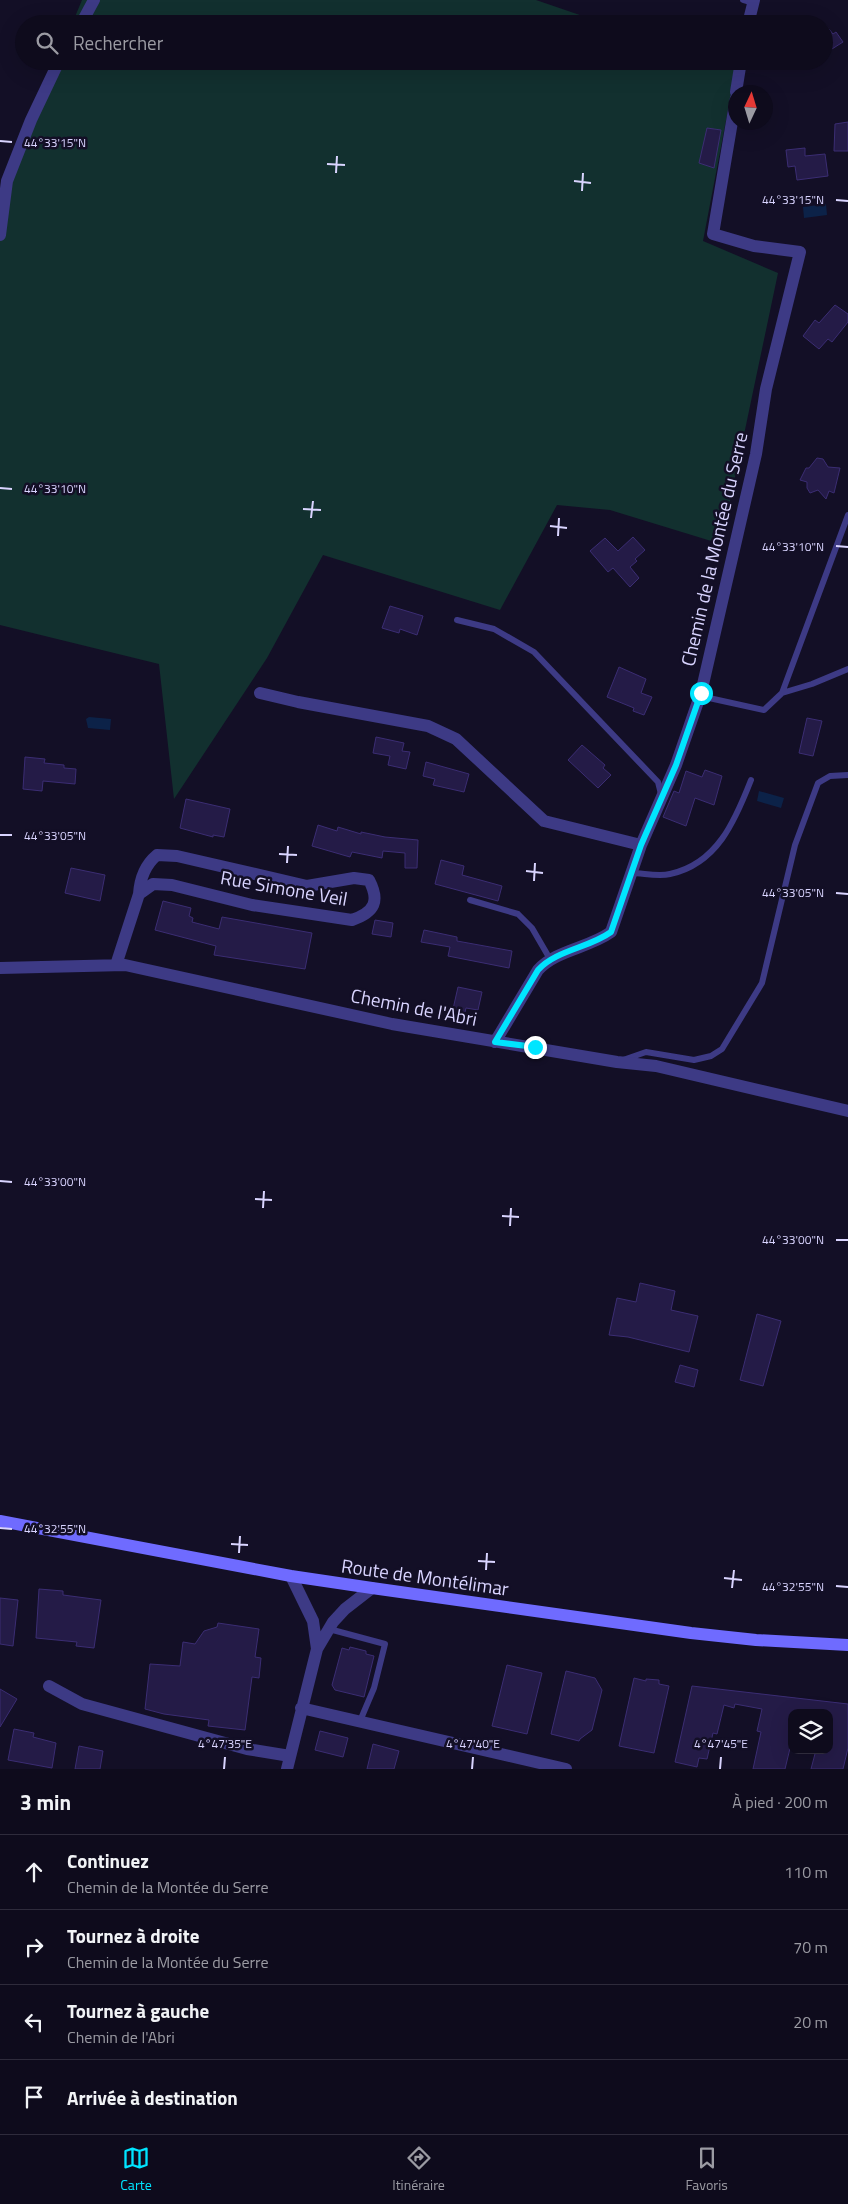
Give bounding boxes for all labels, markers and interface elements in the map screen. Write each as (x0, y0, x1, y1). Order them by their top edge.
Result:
search box (15, 15, 833, 70)
text: Rechercher (73, 28, 163, 57)
icon: search (33, 29, 61, 57)
north arrow (728, 85, 773, 130)
text: 44°33'15"N (24, 133, 86, 152)
text: 44°33'15"N (762, 190, 824, 209)
street label: Chemin de la Montée du Serre (672, 429, 755, 669)
text: 44°33'10"N (24, 479, 86, 498)
text: 44°33'10"N (762, 537, 824, 556)
route start (690, 682, 713, 705)
text: 44°33'05"N (24, 826, 86, 845)
street label: Rue Simone Veil (218, 862, 350, 913)
text: 44°33'05"N (762, 883, 824, 902)
street label: Chemin de l'Abri (349, 980, 480, 1033)
route end (524, 1036, 547, 1059)
text: 44°33'00"N (24, 1172, 86, 1191)
text: 44°33'00"N (762, 1230, 824, 1249)
text: 44°32'55"N (24, 1519, 86, 1538)
street label: Route de Montélimar (339, 1550, 511, 1603)
text: 44°32'55"N (762, 1577, 824, 1596)
map controls (788, 1709, 833, 1754)
button: layers (788, 1709, 833, 1754)
text: 4°47'35"E (198, 1734, 252, 1753)
text: 4°47'40"E (446, 1734, 500, 1753)
text: 4°47'45"E (694, 1734, 748, 1753)
text: 3 min (20, 1786, 71, 1818)
text: À pied · 200 m (732, 1790, 828, 1814)
text: Continuez (67, 1846, 149, 1875)
icon: ahead (20, 1858, 48, 1886)
text: 110 m (784, 1860, 828, 1884)
text: Chemin de la Montée du Serre (67, 1875, 269, 1899)
text: Tournez à droite (67, 1921, 199, 1950)
icon: right (20, 1933, 48, 1961)
text: 70 m (793, 1935, 828, 1959)
text: Chemin de la Montée du Serre (67, 1950, 269, 1974)
text: Tournez à gauche (67, 1996, 209, 2025)
icon: left (20, 2008, 48, 2036)
text: 20 m (793, 2010, 828, 2034)
text: Chemin de l'Abri (67, 2025, 175, 2049)
icon: arrive (20, 2083, 48, 2111)
text: Arrivée à destination (67, 2083, 238, 2112)
tab: Carte (120, 2144, 152, 2195)
tab: Itinéraire (392, 2144, 445, 2195)
tab: Favoris (685, 2144, 728, 2195)

